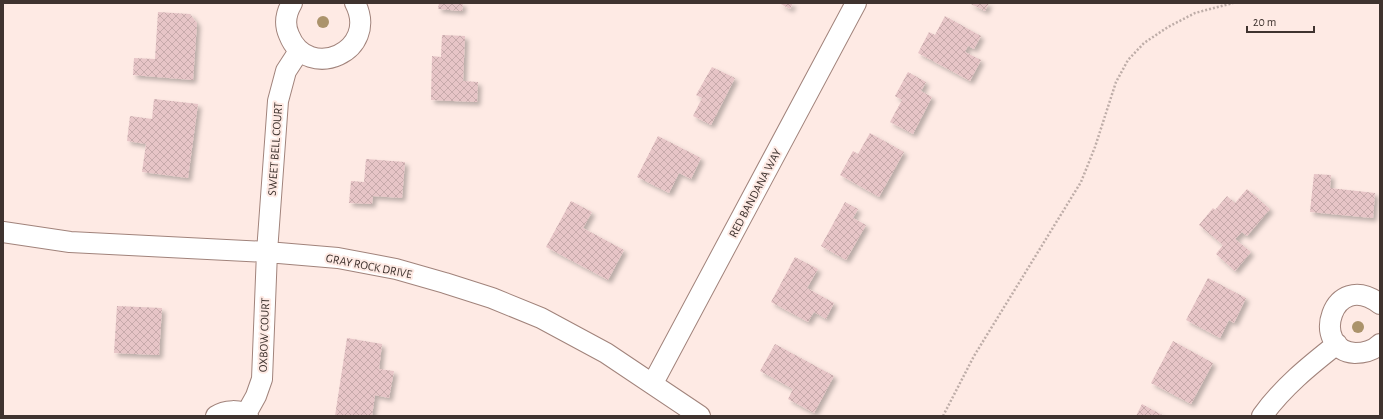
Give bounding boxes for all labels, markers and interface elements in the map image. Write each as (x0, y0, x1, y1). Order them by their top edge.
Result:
scale bar (1247, 8, 1314, 34)
text: 20 m (1253, 16, 1276, 28)
street label: SWEET BELL COURT (266, 102, 284, 196)
street label: RED BANDANA WAY (727, 146, 784, 239)
street label: GRAY ROCK DRIVE (325, 252, 413, 280)
street label: OXBOW COURT (257, 297, 271, 372)

